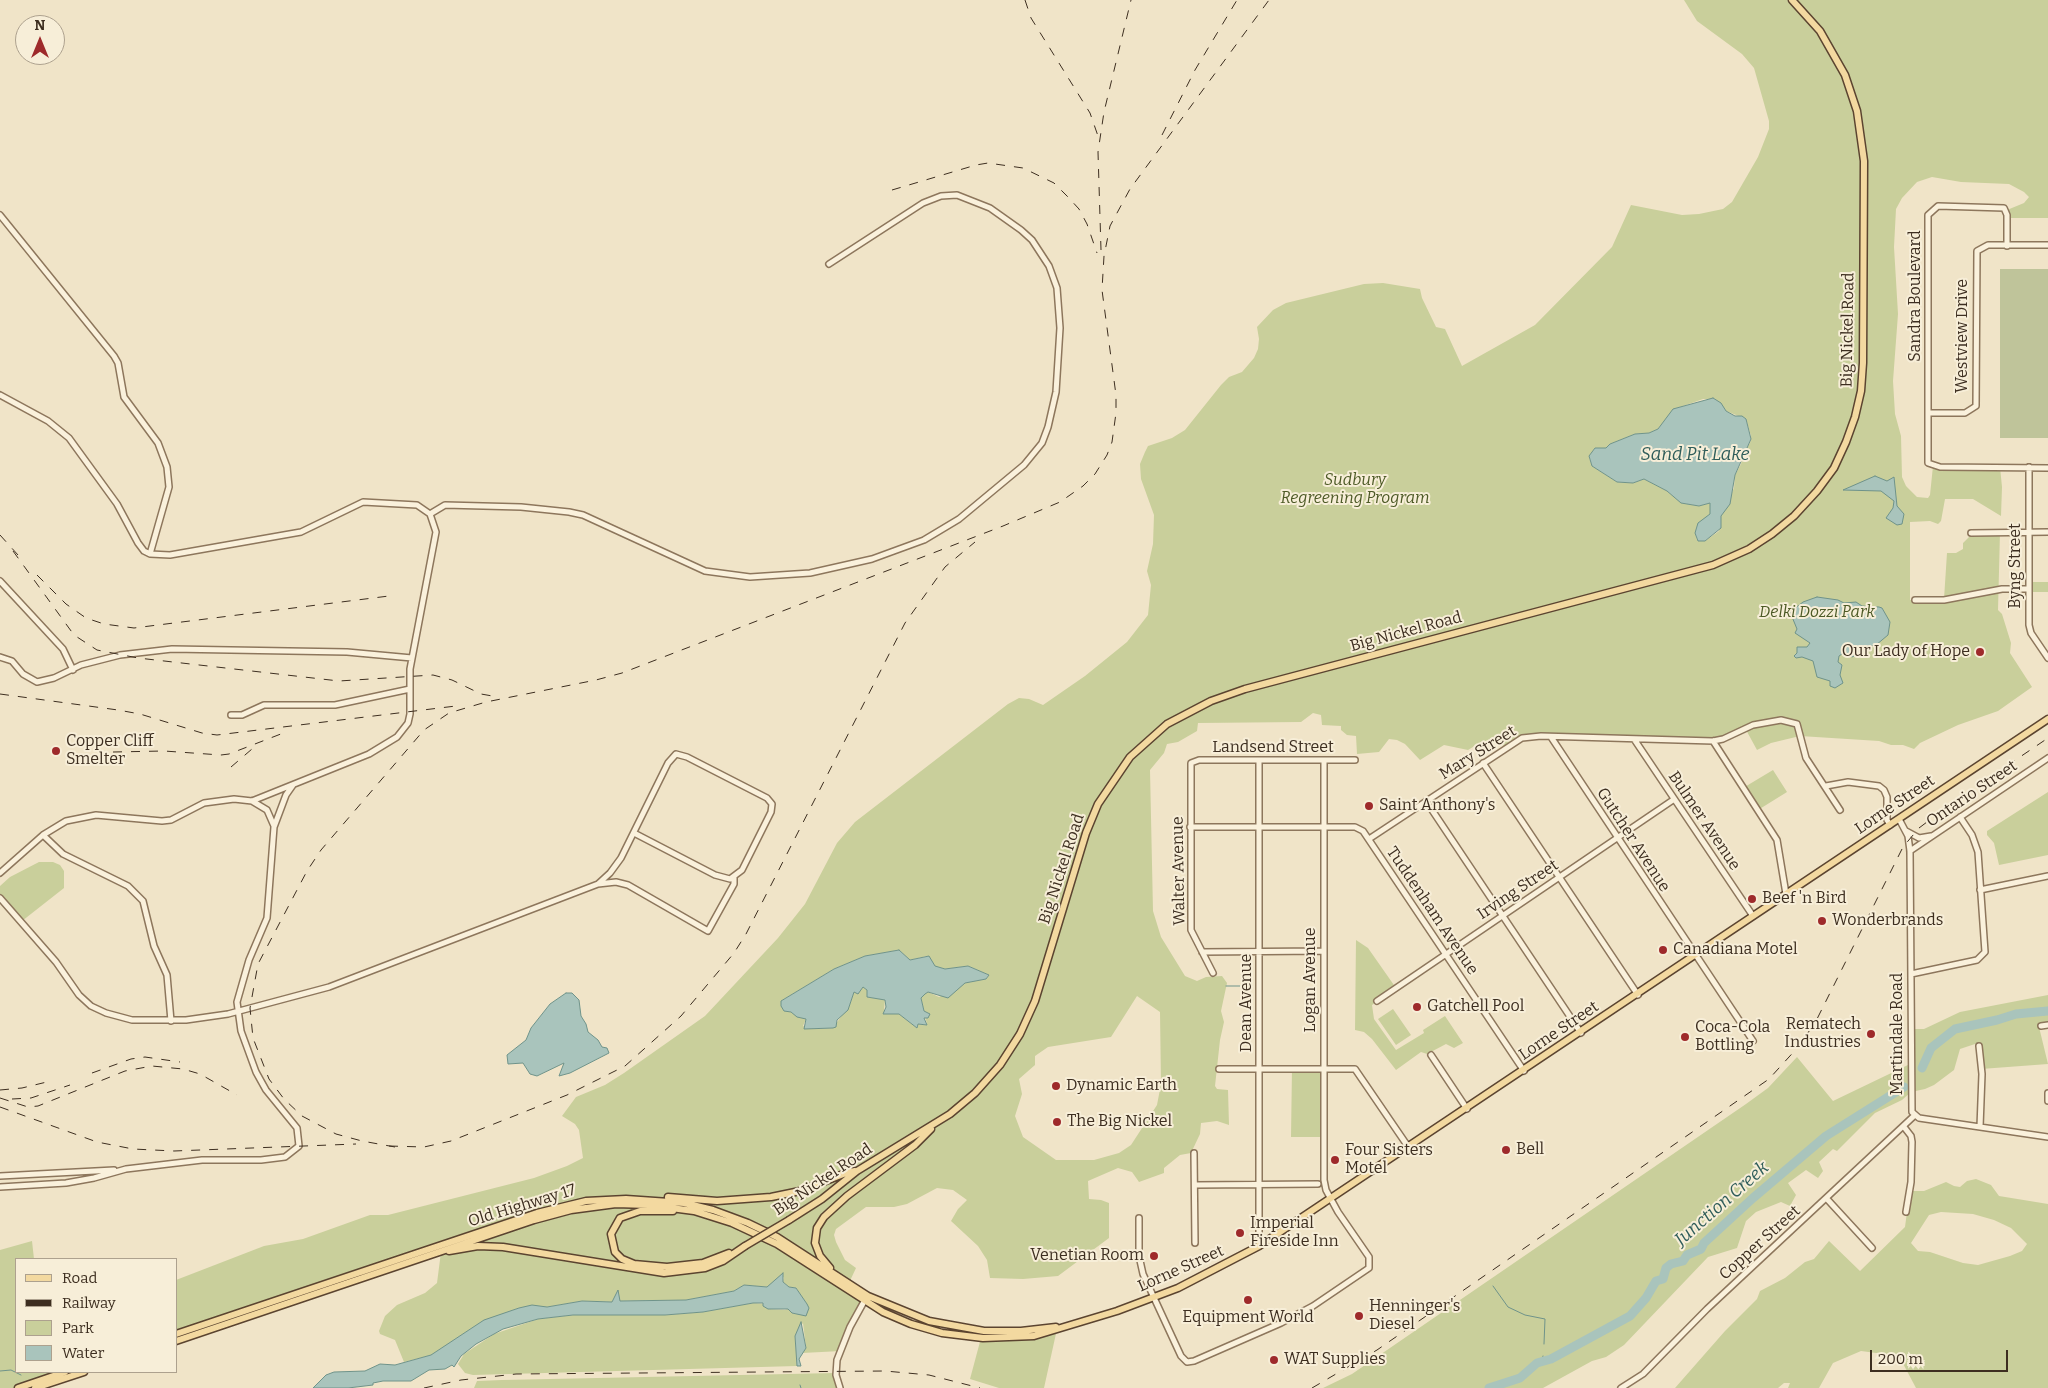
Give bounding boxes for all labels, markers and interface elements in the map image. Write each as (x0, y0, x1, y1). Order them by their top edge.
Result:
north arrow (15, 15, 65, 65)
text: N (35, 17, 45, 34)
street label: Sandra Boulevard (1906, 230, 1926, 362)
street label: Big Nickel Road (1837, 272, 1859, 388)
street label: Westview Drive (1953, 279, 1973, 393)
water label: Sand Pit Lake (1640, 444, 1750, 466)
park label: Sudbury Regreening Program (1280, 471, 1430, 509)
street label: Byng Street (2006, 523, 2026, 609)
park label: Delki Dozzi Park (1759, 603, 1875, 623)
street label: Big Nickel Road (1348, 608, 1464, 656)
place label: Our Lady of Hope (1842, 642, 1970, 662)
marker: Our Lady of Hope (1974, 646, 1986, 658)
street label: Mary Street (1436, 722, 1520, 784)
place label: Copper Cliff Smelter (66, 732, 153, 770)
street label: Landsend Street (1212, 738, 1334, 758)
marker: Copper Cliff Smelter (50, 745, 62, 757)
street label: Ontario Street (1923, 757, 2021, 831)
street label: Bulmer Avenue (1664, 768, 1744, 874)
street label: Lorne Street (1852, 771, 1938, 839)
street label: Gutcher Avenue (1592, 784, 1674, 896)
place label: Saint Anthony's (1379, 796, 1495, 816)
marker: Saint Anthony's (1363, 800, 1375, 812)
street label: Big Nickel Road (1035, 811, 1089, 927)
street label: Walter Avenue (1168, 816, 1190, 926)
street label: Tuddenham Avenue (1382, 843, 1482, 979)
street label: Irving Street (1474, 856, 1562, 924)
place label: Beef 'n Bird (1762, 889, 1846, 909)
marker: Beef 'n Bird (1746, 893, 1758, 905)
place label: Wonderbrands (1832, 911, 1943, 931)
marker: Wonderbrands (1816, 915, 1828, 927)
street label: Logan Avenue (1301, 928, 1321, 1032)
place label: Canadiana Motel (1673, 940, 1798, 960)
marker: Canadiana Motel (1657, 944, 1669, 956)
street label: Dean Avenue (1237, 954, 1257, 1052)
street label: Martindale Road (1888, 973, 1908, 1095)
place label: Gatchell Pool (1427, 997, 1524, 1017)
street label: Lorne Street (1516, 997, 1602, 1065)
marker: Gatchell Pool (1411, 1001, 1423, 1013)
place label: Rematech Industries (1784, 1015, 1861, 1053)
place label: Coca-Cola Bottling (1695, 1018, 1770, 1056)
marker: Rematech Industries (1865, 1028, 1877, 1040)
marker: Coca-Cola Bottling (1679, 1031, 1691, 1043)
place label: Dynamic Earth (1066, 1076, 1177, 1096)
marker: Dynamic Earth (1050, 1080, 1062, 1092)
place label: The Big Nickel (1067, 1112, 1172, 1132)
marker: The Big Nickel (1051, 1116, 1063, 1128)
street label: Big Nickel Road (770, 1140, 876, 1220)
place label: Bell (1516, 1140, 1544, 1160)
place label: Four Sisters Motel (1345, 1141, 1433, 1179)
marker: Bell (1500, 1144, 1512, 1156)
marker: Four Sisters Motel (1329, 1154, 1341, 1166)
water label: Junction Creek (1671, 1157, 1773, 1251)
street label: Old Highway 17 (466, 1180, 578, 1232)
street label: Copper Street (1716, 1202, 1804, 1284)
place label: Imperial Fireside Inn (1250, 1214, 1339, 1252)
marker: Imperial Fireside Inn (1234, 1227, 1246, 1239)
street label: Lorne Street (1135, 1242, 1227, 1296)
place label: Venetian Room (1030, 1246, 1144, 1266)
marker: Venetian Room (1148, 1250, 1160, 1262)
legend (15, 1258, 178, 1373)
text: Road (62, 1269, 97, 1287)
text: Railway (62, 1294, 116, 1312)
marker: Equipment World (1242, 1294, 1254, 1306)
place label: Henninger's Diesel (1369, 1297, 1460, 1335)
place label: Equipment World (1182, 1308, 1314, 1328)
marker: Henninger's Diesel (1353, 1310, 1365, 1322)
text: Park (62, 1319, 94, 1337)
scale bar (1873, 1340, 2010, 1372)
text: Water (62, 1344, 104, 1362)
place label: WAT Supplies (1284, 1350, 1386, 1370)
text: 200 m (1878, 1350, 1923, 1368)
marker: WAT Supplies (1268, 1354, 1280, 1366)

